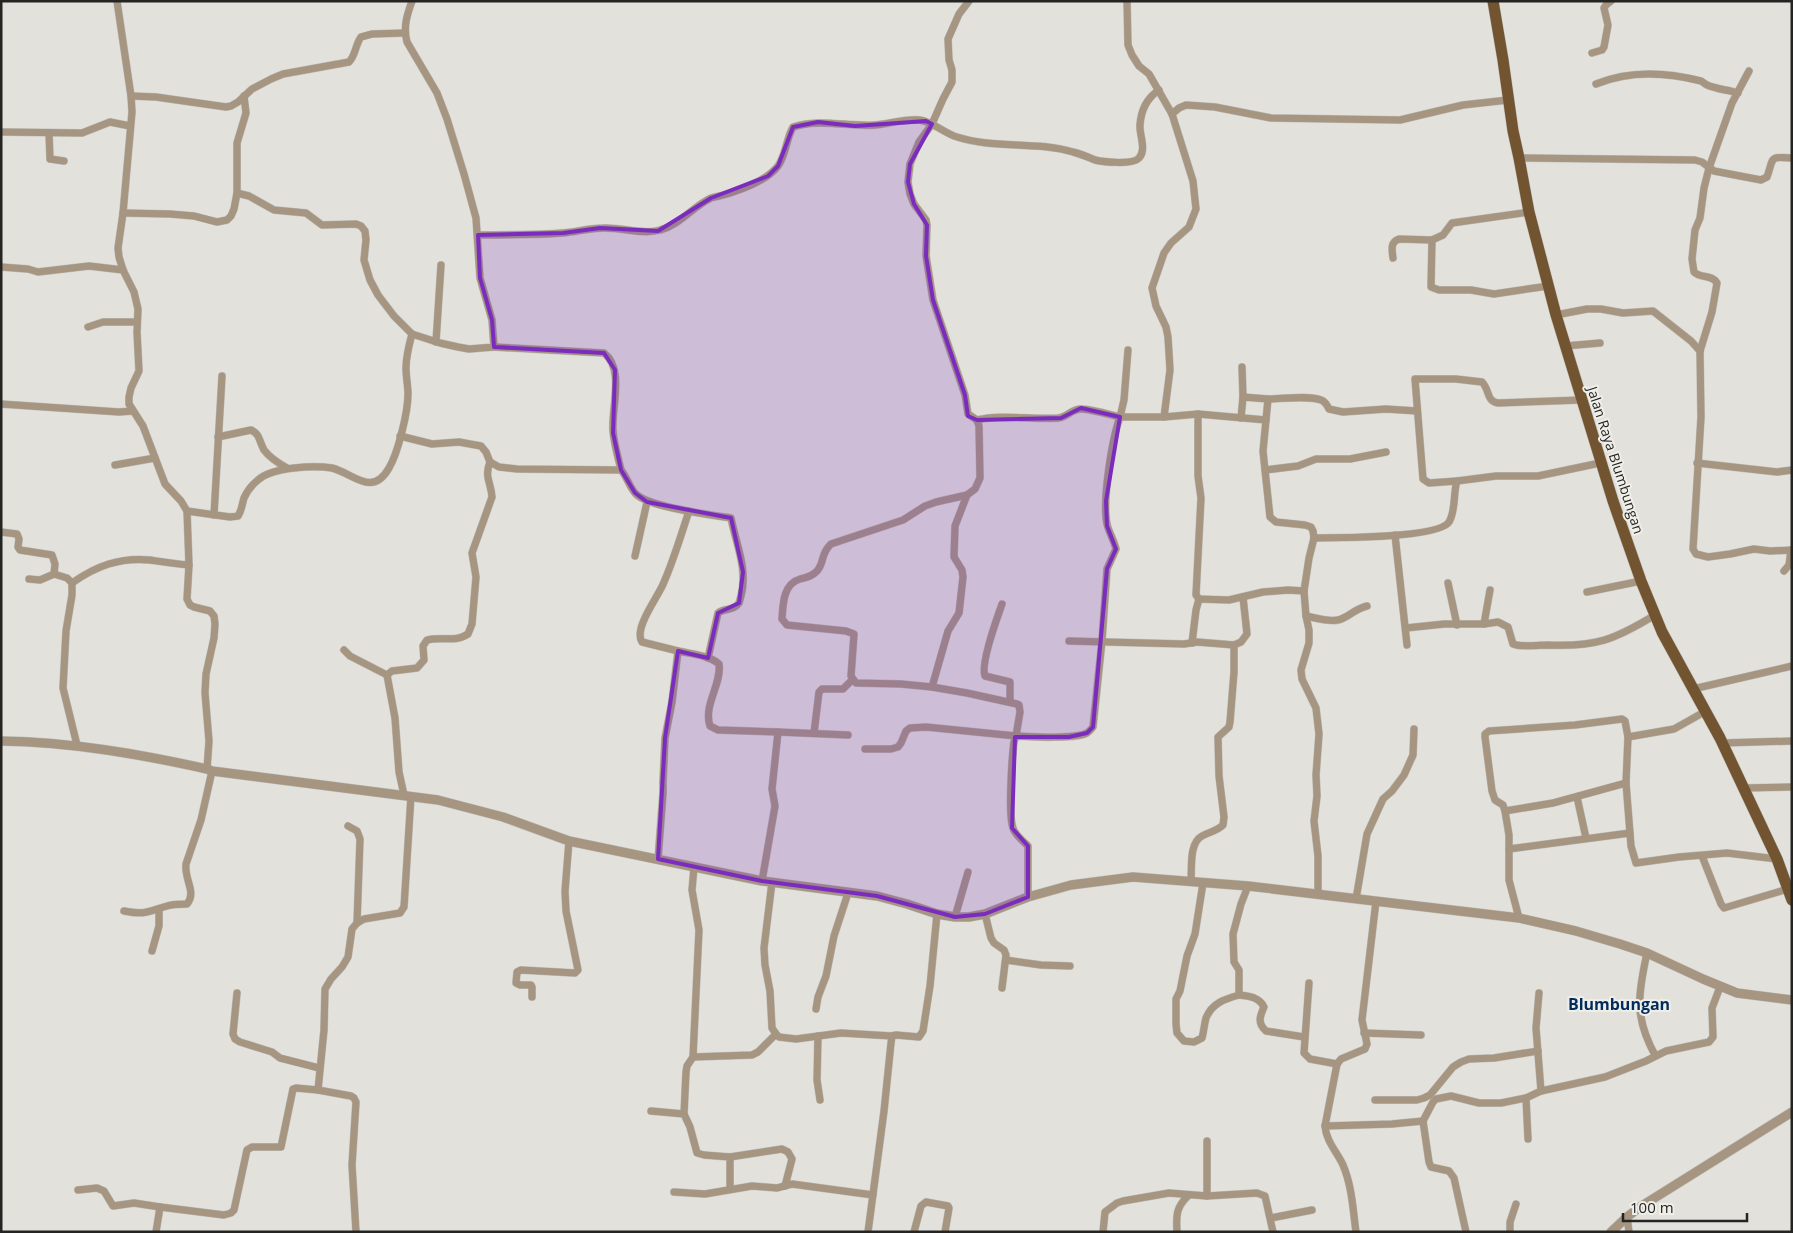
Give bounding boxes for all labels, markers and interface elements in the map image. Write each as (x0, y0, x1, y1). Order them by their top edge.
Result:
street label: Jalan Raya Blumbungan (1583, 382, 1649, 536)
district label: Blumbungan (1568, 993, 1670, 1015)
scale bar (1623, 1190, 1747, 1222)
text: 100 m (1630, 1197, 1674, 1217)

